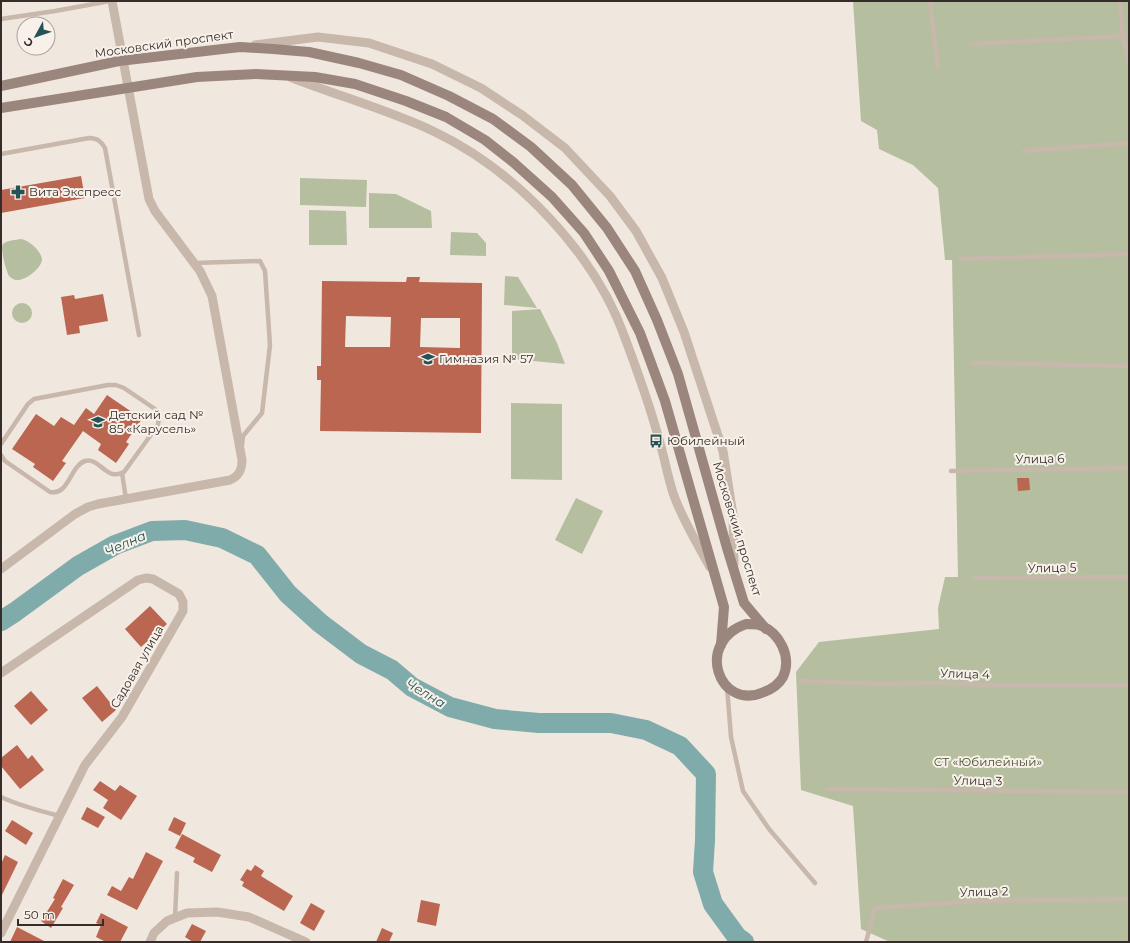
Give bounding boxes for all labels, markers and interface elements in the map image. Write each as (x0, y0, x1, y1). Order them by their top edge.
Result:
north arrow (16, 16, 56, 56)
street label: Московский проспект (94, 26, 234, 61)
text: С (20, 35, 36, 50)
pharmacy icon: Вита Экспресс (10, 184, 26, 200)
place label: Вита Экспресс (29, 184, 121, 199)
school or university icon: Гимназия № 57 (420, 351, 436, 367)
place label: Гимназия № 57 (439, 351, 534, 366)
place label: Детский сад № 85 «Карусель» (109, 407, 203, 436)
school or university icon: Детский сад № 85 «Карусель» (90, 414, 106, 430)
bus stop icon: Юбилейный (648, 433, 664, 449)
place label: Юбилейный (667, 433, 745, 448)
street label: Улица 6 (1015, 451, 1065, 466)
street label: Московский проспект (710, 460, 765, 598)
water label: Челна (102, 527, 148, 559)
street label: Улица 5 (1027, 560, 1077, 575)
street label: Садовая улица (107, 623, 166, 711)
street label: Улица 4 (940, 665, 990, 682)
water label: Челна (403, 675, 449, 711)
park label: СТ «Юбилейный» (934, 754, 1042, 769)
street label: Улица 3 (954, 773, 1003, 788)
street label: Улица 2 (959, 883, 1009, 900)
scale bar (18, 901, 103, 927)
text: 50 m (24, 907, 55, 922)

